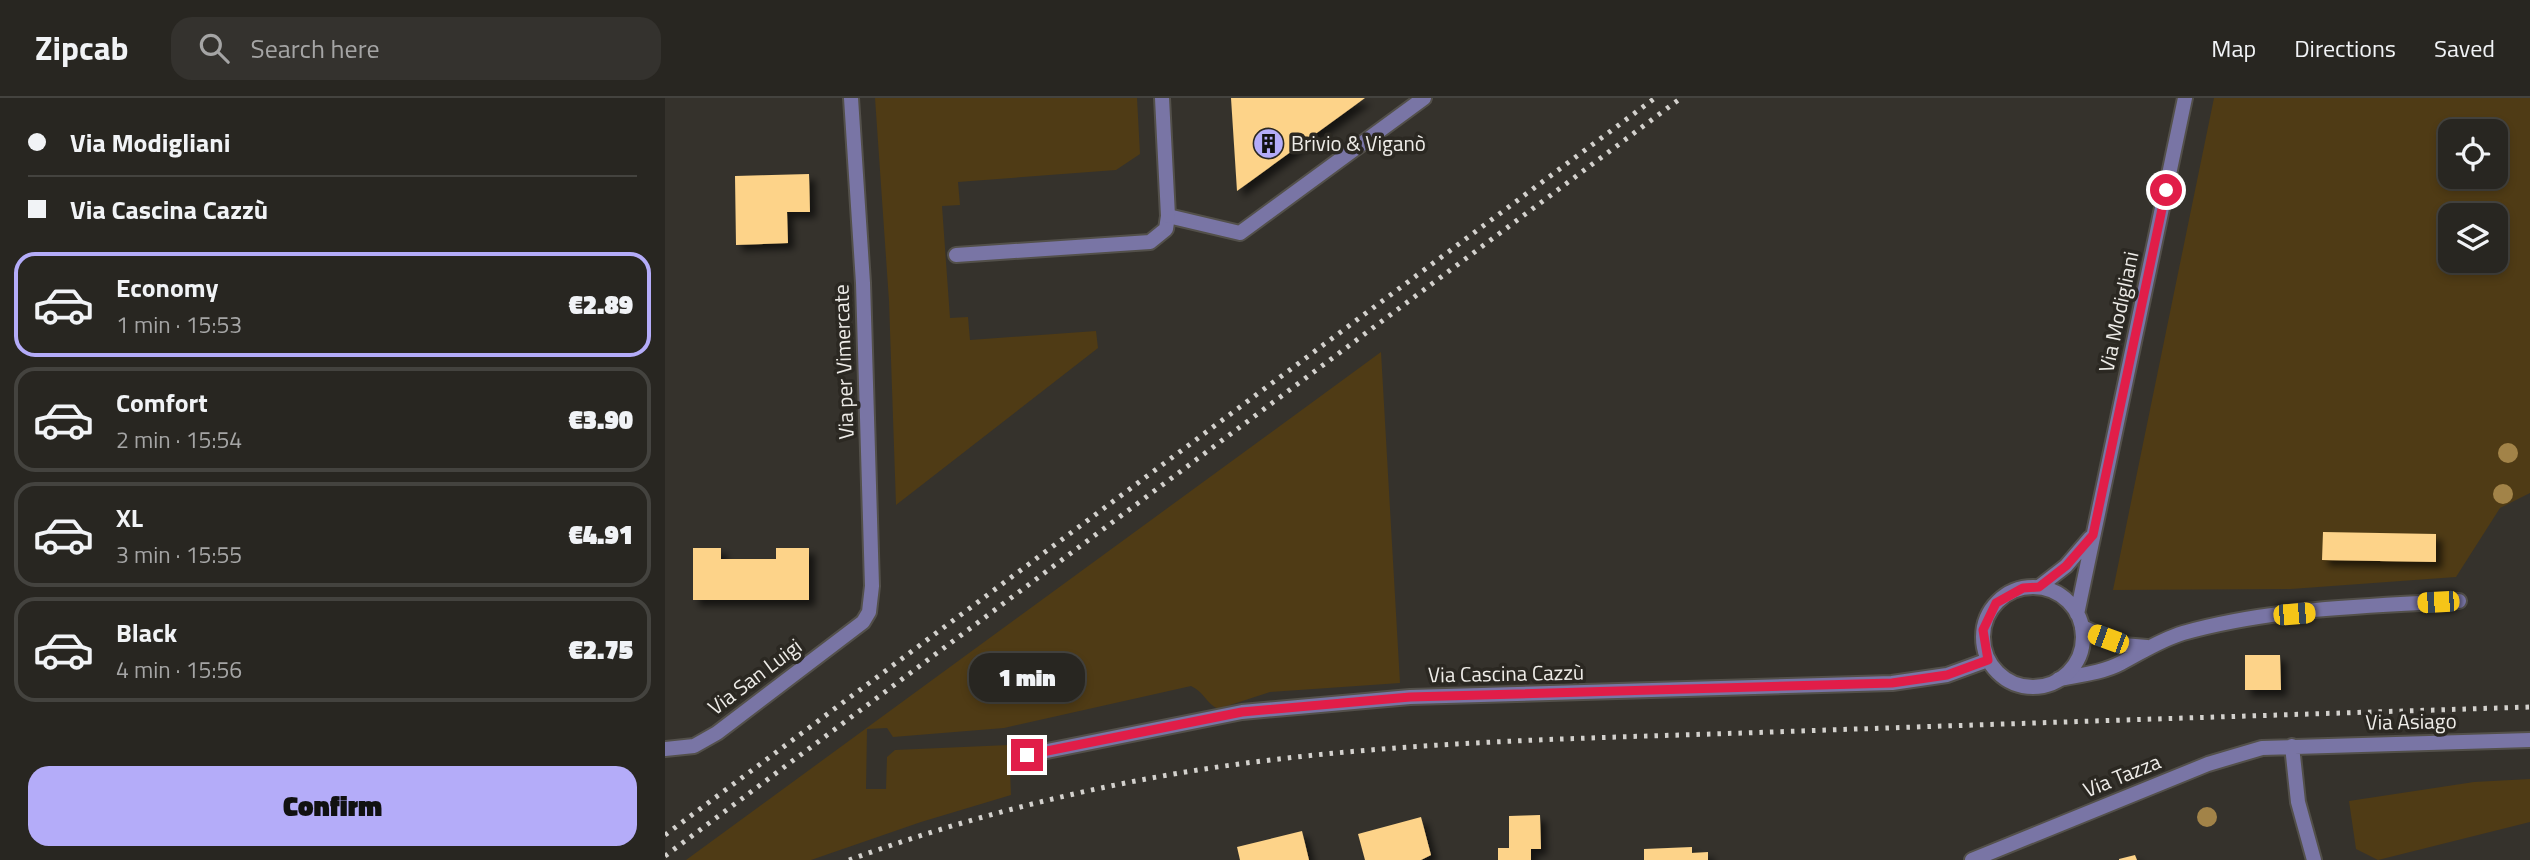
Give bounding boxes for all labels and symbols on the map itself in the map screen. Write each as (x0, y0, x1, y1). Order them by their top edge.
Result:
building icon: Brivio & Viganò (1251, 127, 1285, 161)
place label: Brivio & Viganò (1291, 127, 1426, 159)
route start (2150, 174, 2182, 206)
street label: Via Modigliani (2090, 248, 2146, 375)
street label: Via per Vimercate (824, 284, 862, 440)
car (2417, 590, 2460, 614)
car (2273, 602, 2316, 626)
car (2085, 622, 2132, 656)
street label: Via San Luigi (701, 630, 808, 722)
callout: 1 min (969, 654, 1085, 702)
street label: Via Cascina Cazzù (1428, 656, 1584, 690)
street label: Via Asiago (2365, 704, 2457, 738)
route end (1011, 739, 1043, 771)
street label: Via Tazza (2078, 745, 2166, 805)

